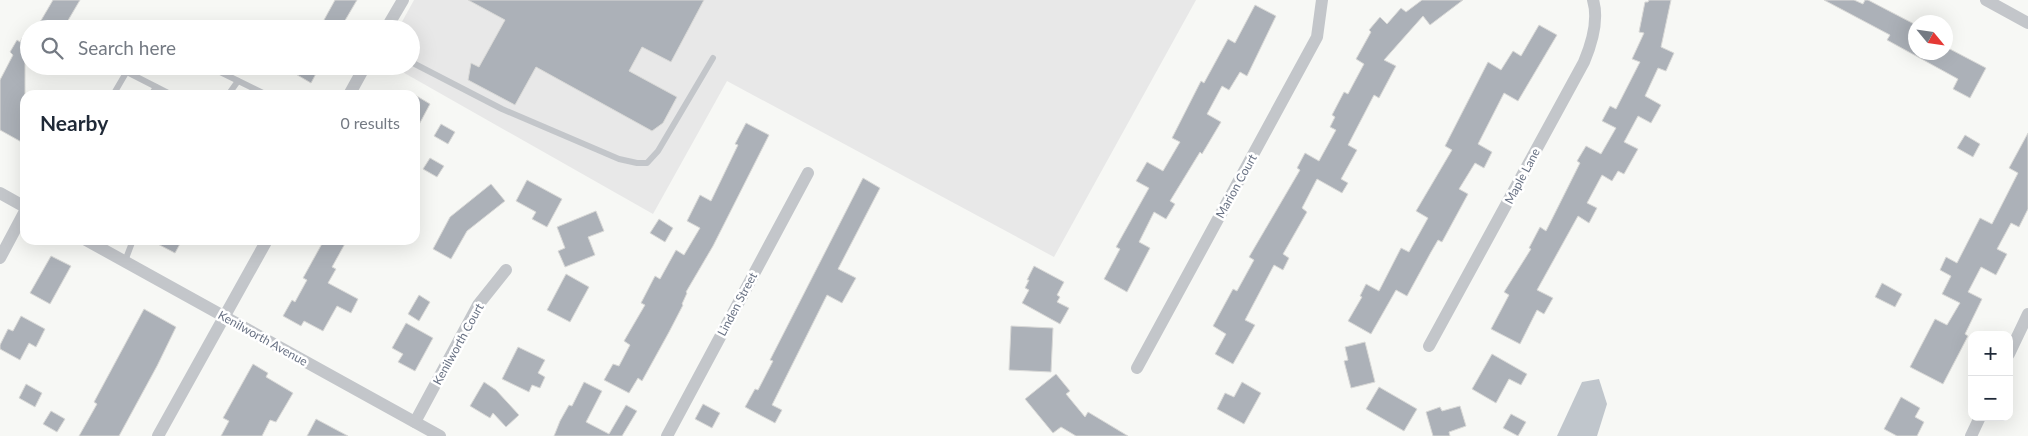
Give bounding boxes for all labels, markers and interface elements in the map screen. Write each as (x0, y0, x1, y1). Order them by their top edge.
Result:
north arrow (1908, 15, 1953, 60)
search box (20, 20, 420, 75)
icon: search (38, 34, 66, 62)
text: Search here (78, 36, 176, 59)
text: Nearby (40, 110, 108, 135)
text: 0 results (340, 113, 400, 132)
street label: Maple Lane (1501, 146, 1543, 206)
street label: Marion Court (1212, 151, 1260, 221)
street label: Linden Street (714, 269, 760, 339)
street label: Kenilworth Court (429, 300, 487, 387)
street label: Kenilworth Avenue (216, 307, 310, 369)
map controls (1968, 331, 2013, 421)
button: + (1968, 331, 2013, 376)
button: − (1968, 376, 2013, 421)

